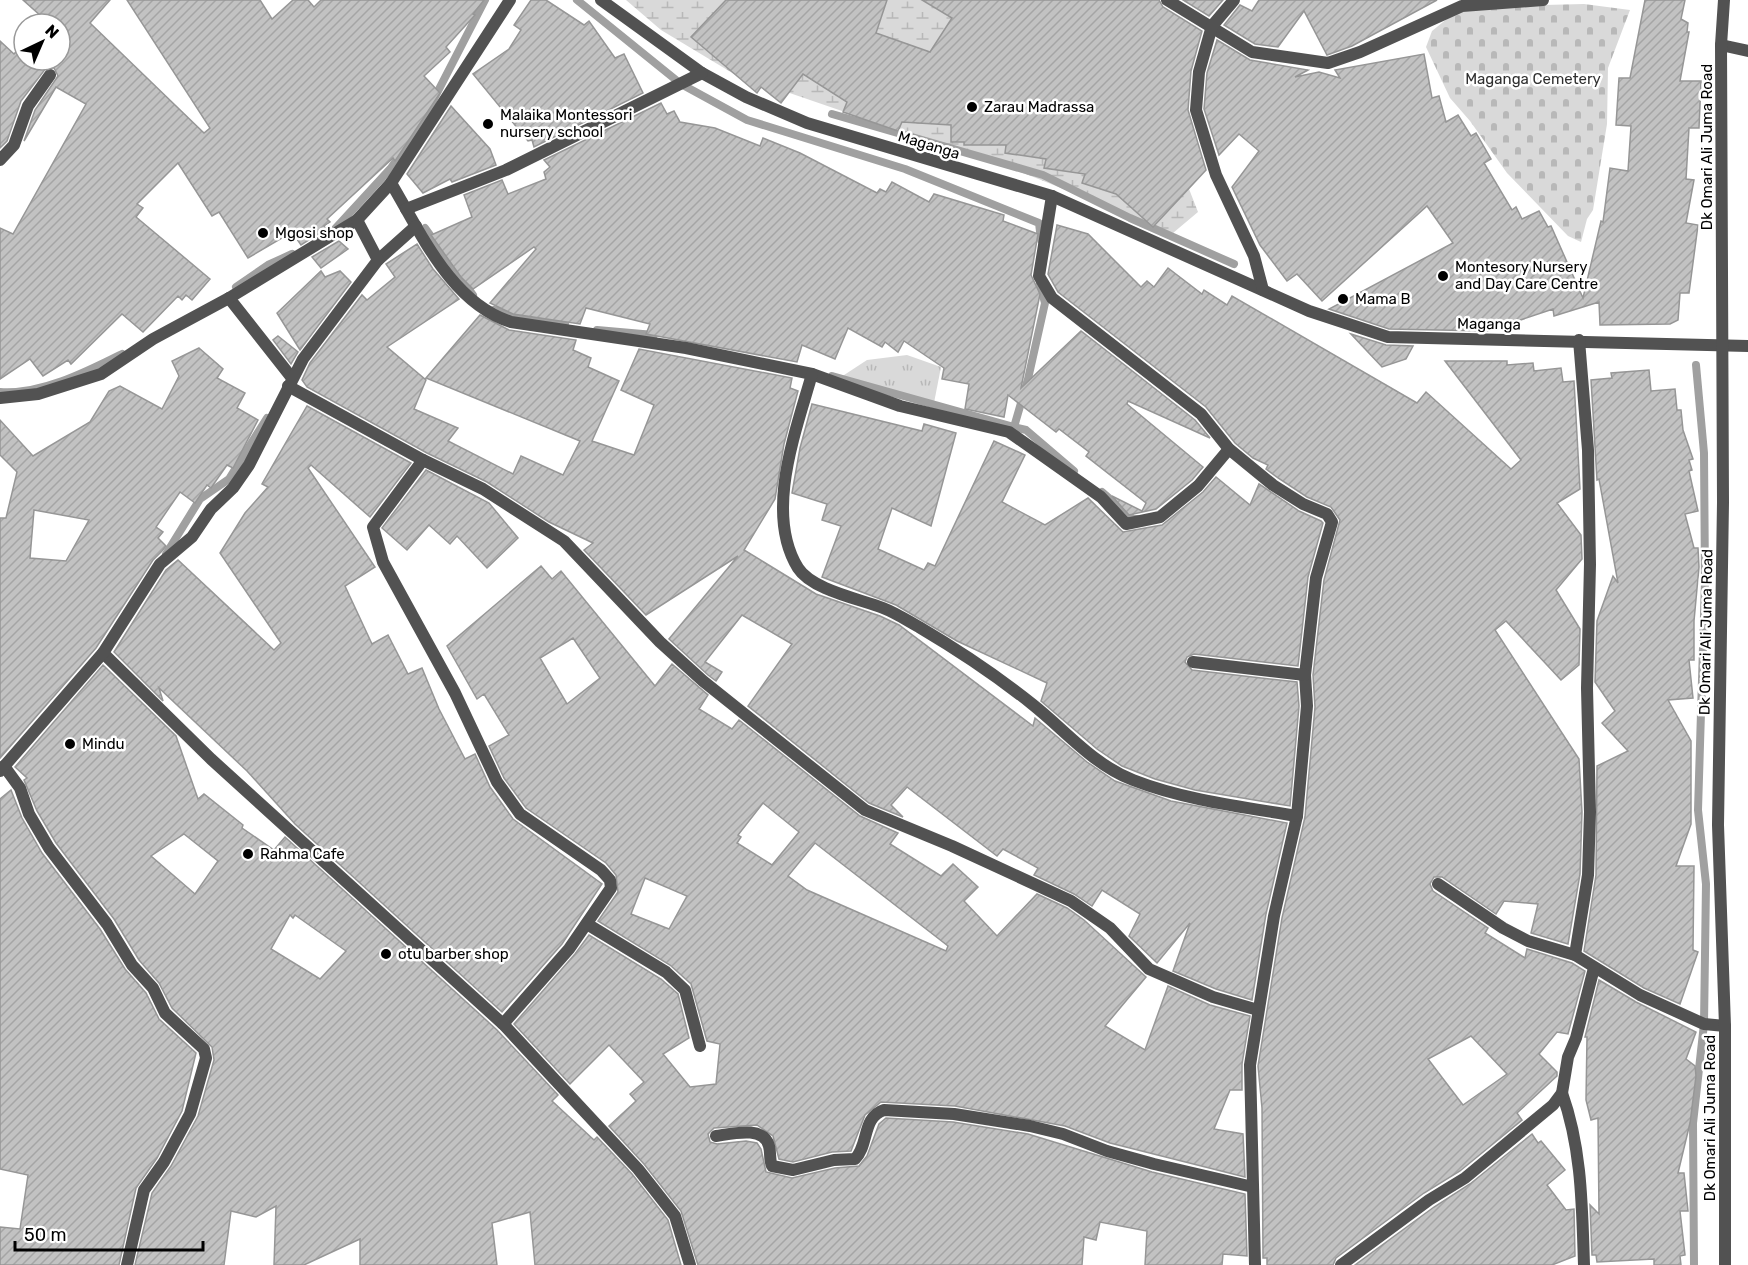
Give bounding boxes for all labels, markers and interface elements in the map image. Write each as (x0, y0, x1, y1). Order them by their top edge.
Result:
north arrow (12, 12, 72, 72)
text: N (41, 21, 63, 42)
street label: Dk Omari Ali Juma Road (1698, 64, 1716, 230)
park label: Maganga Cemetery (1465, 70, 1601, 88)
place label: Zarau Madrassa (984, 98, 1094, 116)
marker: Zarau Madrassa (965, 100, 979, 114)
place label: Malaika Montessori nursery school (500, 106, 632, 141)
marker: Malaika Montessori nursery school (481, 117, 495, 131)
street label: Maganga (896, 127, 962, 163)
place label: Mgosi shop (275, 224, 354, 242)
marker: Mgosi shop (256, 226, 270, 240)
place label: Montesory Nursery and Day Care Centre (1455, 258, 1598, 293)
marker: Montesory Nursery and Day Care Centre (1436, 269, 1450, 283)
place label: Mama B (1355, 290, 1411, 308)
marker: Mama B (1336, 292, 1350, 306)
street label: Maganga (1457, 314, 1521, 334)
street label: Dk Omari Ali Juma Road (1696, 549, 1716, 715)
place label: Mindu (82, 735, 125, 753)
marker: Mindu (63, 737, 77, 751)
place label: Rahma Cafe (260, 845, 345, 863)
marker: Rahma Cafe (241, 847, 255, 861)
place label: otu barber shop (398, 945, 509, 963)
marker: otu barber shop (379, 947, 393, 961)
street label: Dk Omari Ali Juma Road (1701, 1035, 1719, 1201)
scale bar (15, 1214, 202, 1252)
text: 50 m (24, 1224, 67, 1246)

